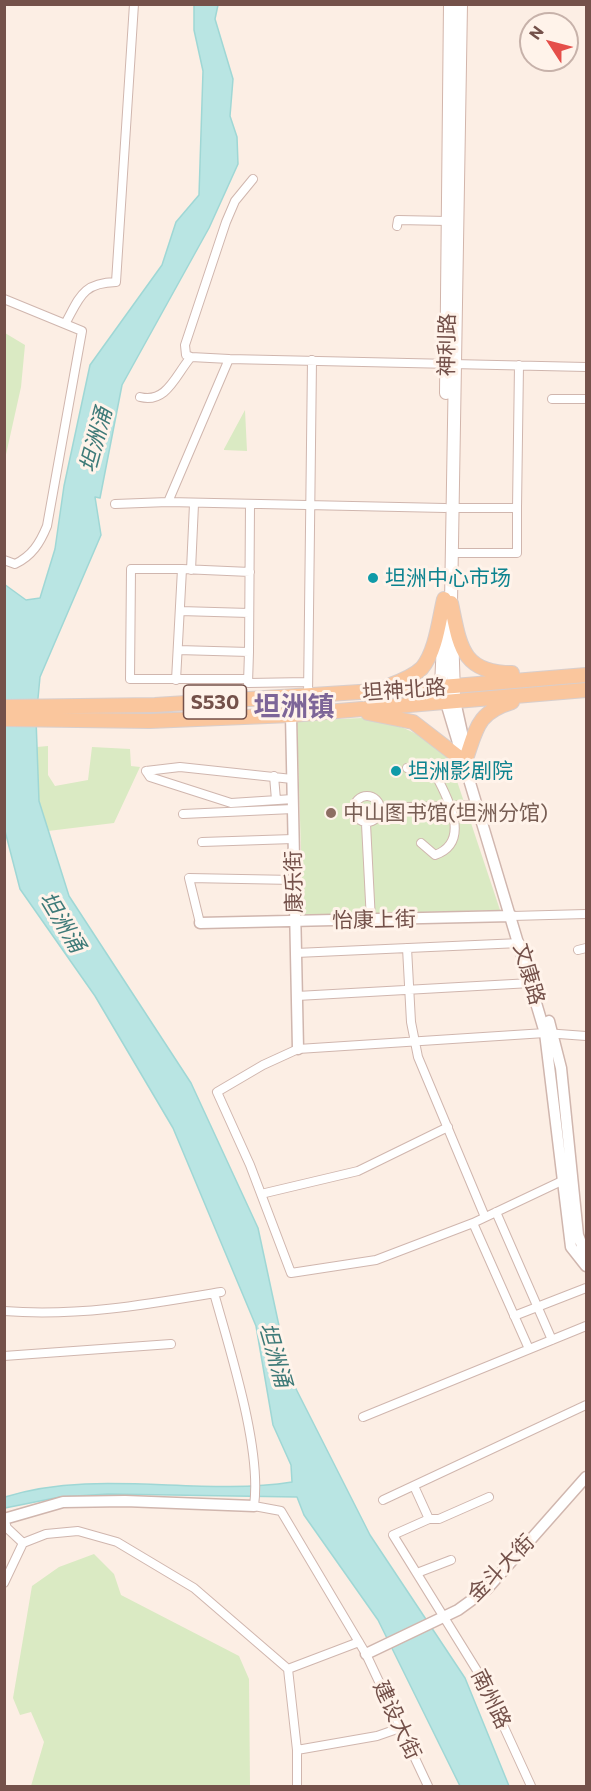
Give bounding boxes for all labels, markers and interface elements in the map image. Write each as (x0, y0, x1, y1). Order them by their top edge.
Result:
north arrow (519, 12, 579, 72)
text: N (524, 22, 547, 43)
street label: 神利路 (434, 313, 460, 377)
water label: 坦洲涌 (75, 405, 117, 475)
place label: 坦洲中心市场 (385, 565, 511, 591)
marker: 坦洲中心市场 (366, 571, 380, 585)
street label: 坦神北路 (361, 675, 447, 705)
road number: S530 (184, 685, 246, 719)
district label: 坦洲镇 (254, 691, 334, 723)
place label: 坦洲影剧院 (408, 758, 513, 784)
marker: 坦洲影剧院 (389, 764, 403, 778)
place label: 中山图书馆(坦洲分馆) (343, 800, 548, 826)
marker: 中山图书馆(坦洲分馆) (324, 806, 338, 820)
street label: 康乐街 (281, 850, 307, 914)
water label: 坦洲涌 (34, 887, 90, 957)
street label: 怡康上街 (332, 907, 416, 933)
street label: 文康路 (508, 940, 550, 1008)
water label: 坦洲涌 (253, 1320, 297, 1390)
street label: 金斗大街 (462, 1529, 540, 1607)
street label: 南州路 (466, 1665, 516, 1733)
street label: 建设大街 (368, 1677, 426, 1763)

